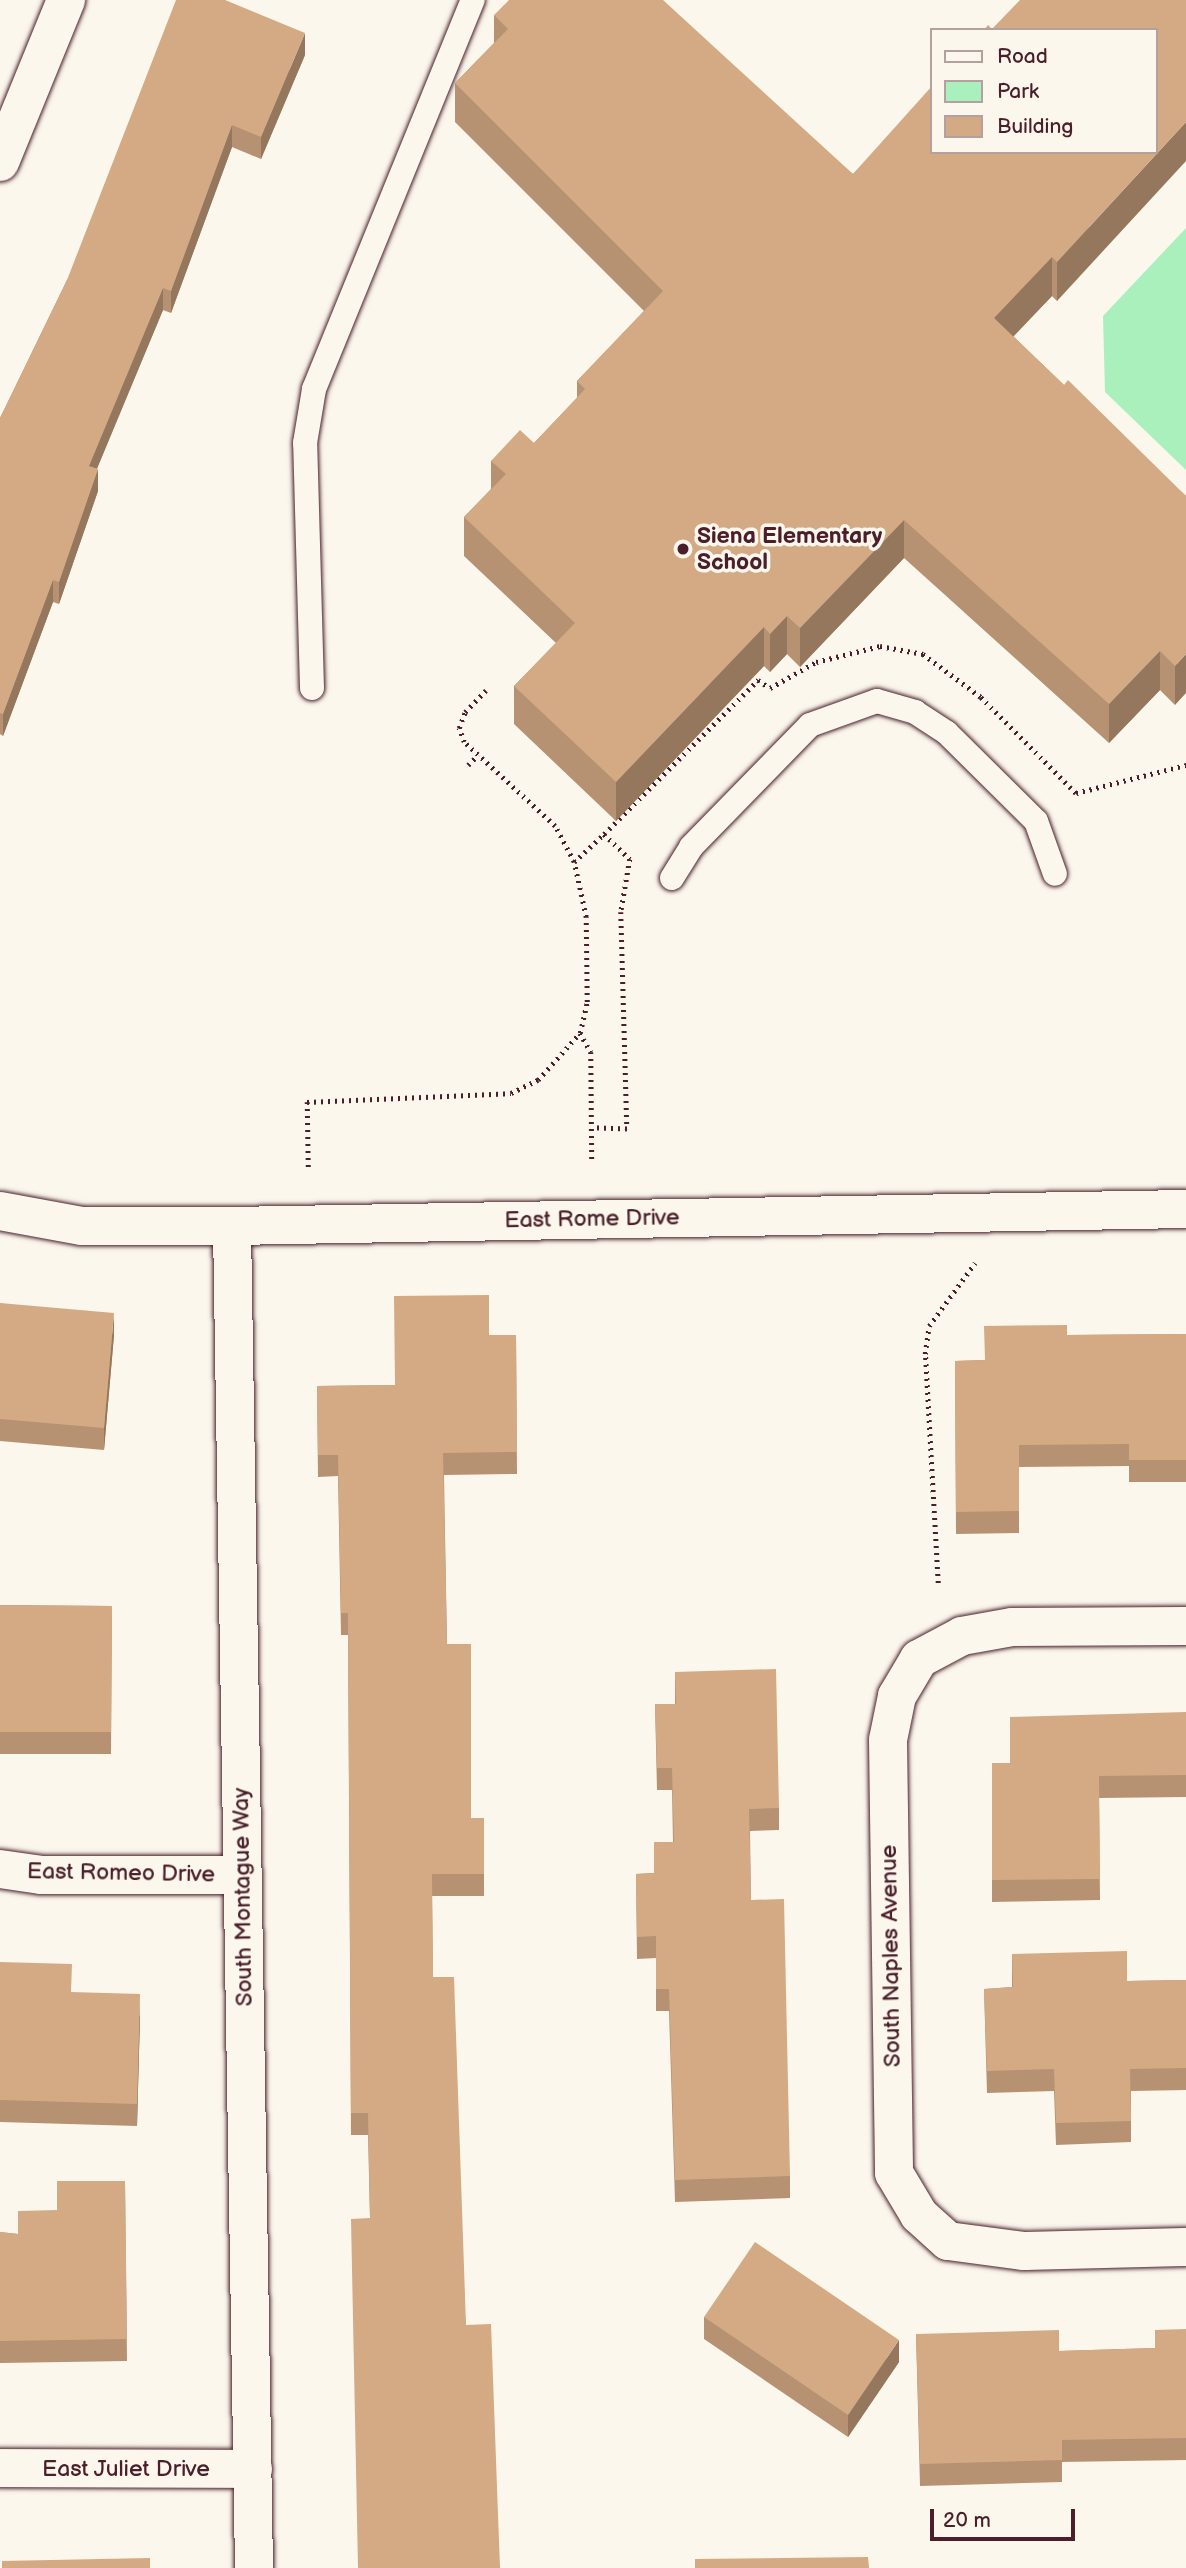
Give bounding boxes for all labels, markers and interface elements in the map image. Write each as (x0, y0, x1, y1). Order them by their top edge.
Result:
legend (930, 28, 1158, 154)
text: Road (997, 44, 1048, 69)
text: Park (997, 79, 1039, 104)
text: Building (997, 114, 1073, 139)
place label: Siena Elementary School (697, 522, 882, 576)
marker: Siena Elementary School (675, 541, 691, 557)
street label: East Rome Drive (504, 1204, 680, 1234)
street label: South Montague Way (227, 1787, 259, 2007)
street label: South Naples Avenue (875, 1844, 907, 2068)
street label: East Romeo Drive (27, 1858, 215, 1888)
street label: East Juliet Drive (41, 2455, 211, 2483)
scale bar (934, 2494, 1079, 2538)
text: 20 m (943, 2508, 991, 2533)

